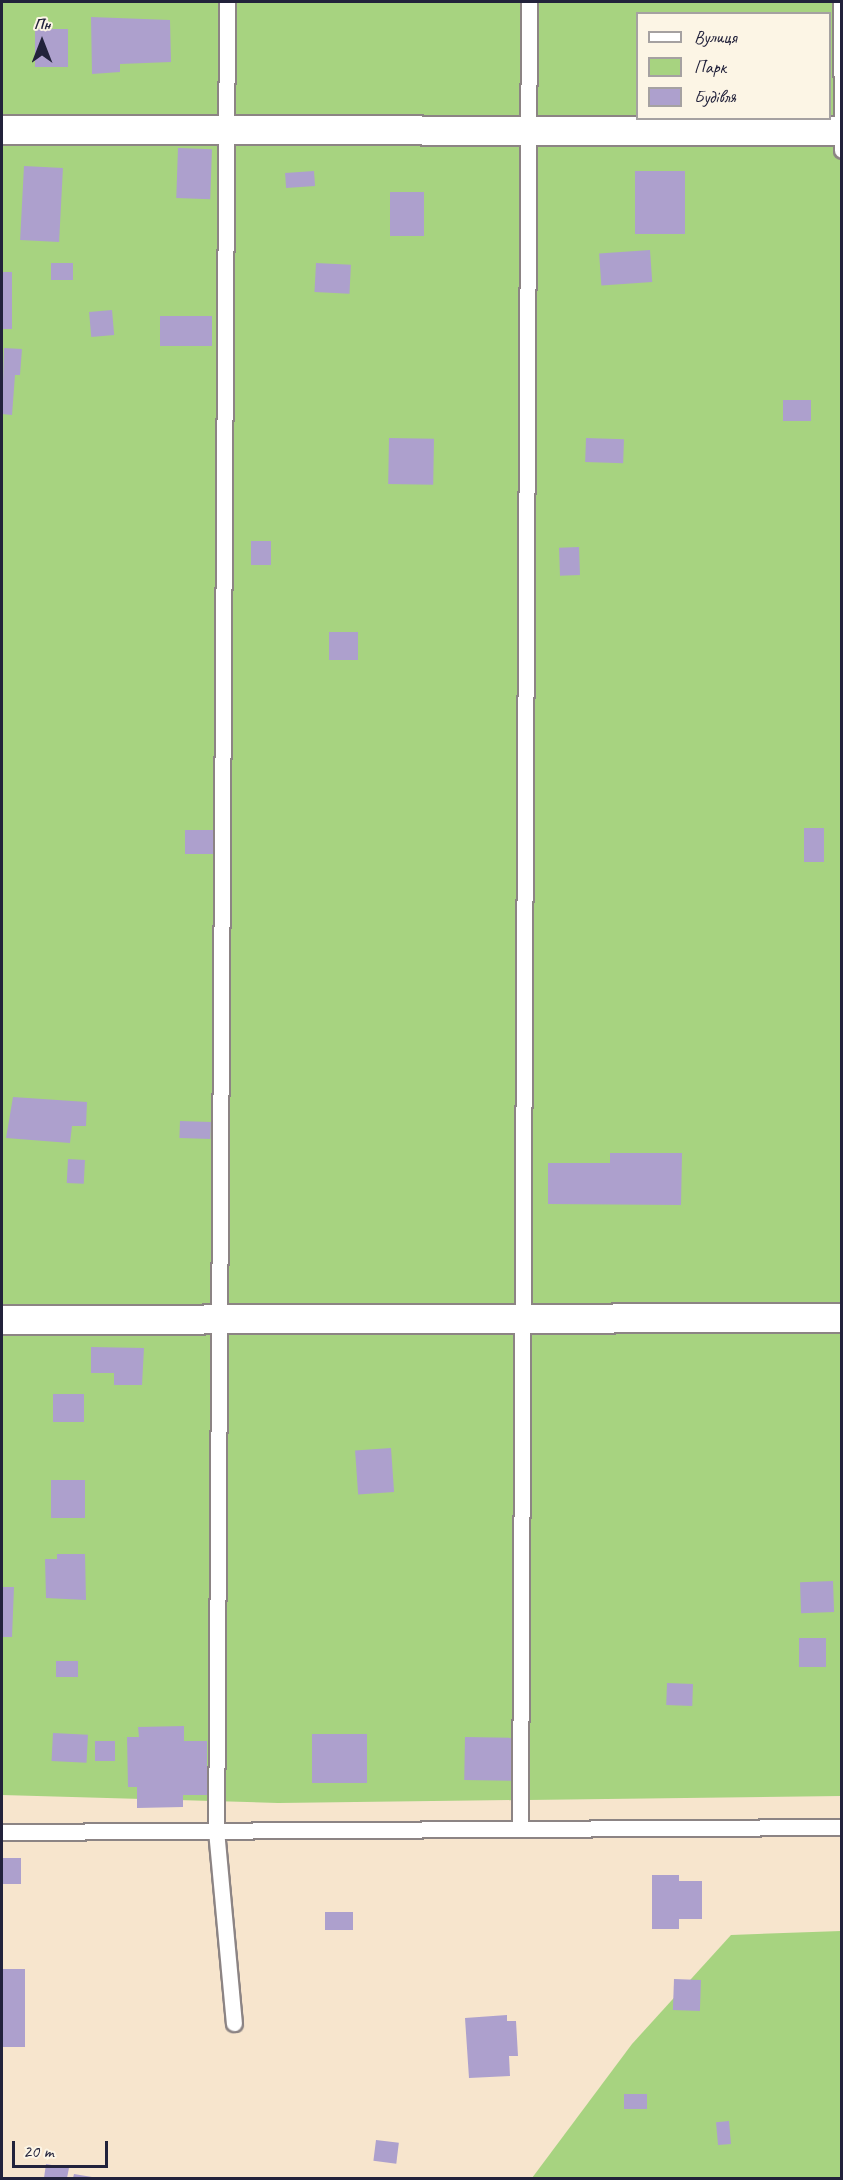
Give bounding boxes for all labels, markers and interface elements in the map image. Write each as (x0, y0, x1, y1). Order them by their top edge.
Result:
north arrow (12, 12, 72, 72)
legend (636, 12, 831, 120)
text: Пн (34, 14, 50, 34)
text: Вулиця (694, 26, 737, 48)
text: Парк (694, 56, 726, 78)
text: Будівля (694, 86, 736, 108)
scale bar (15, 2129, 111, 2167)
text: 20 m (23, 2140, 54, 2162)

